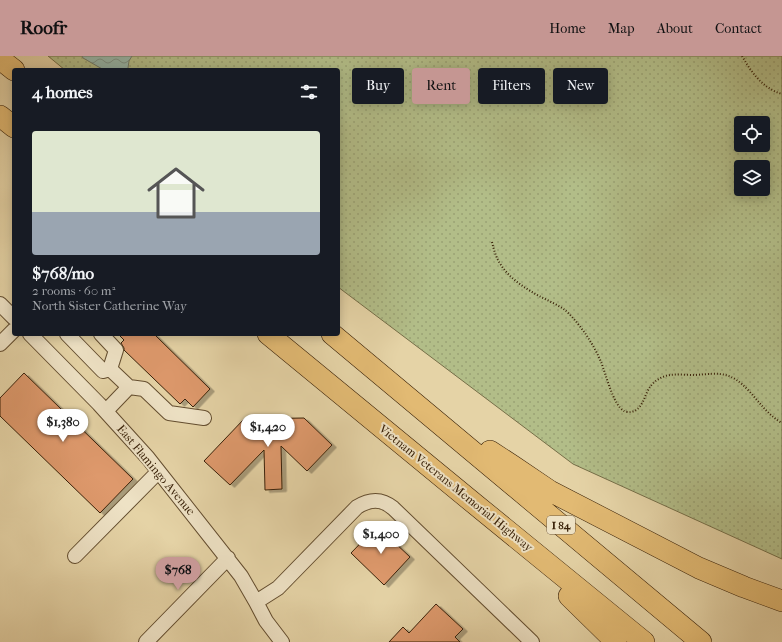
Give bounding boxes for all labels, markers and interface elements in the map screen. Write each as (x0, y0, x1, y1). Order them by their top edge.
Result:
text: Roofr (20, 17, 67, 39)
text: Home (549, 20, 586, 37)
text: Map (608, 20, 635, 37)
text: About (657, 20, 693, 37)
text: Contact (715, 20, 762, 37)
chip: Buy (352, 68, 404, 104)
chip: Rent (412, 68, 470, 104)
chip: Filters (478, 68, 545, 104)
chip: New (553, 68, 608, 104)
icon: filters (298, 81, 320, 103)
text: 4 homes (32, 82, 92, 102)
map controls (734, 116, 770, 196)
button: locate (734, 116, 770, 152)
icon: home (140, 157, 212, 229)
button: layers (734, 160, 770, 196)
text: $768/mo (32, 263, 94, 283)
text: 2 rooms · 60 m² (32, 283, 115, 298)
text: North Sister Catherine Way (32, 298, 187, 313)
pin: $1,380 (30, 409, 96, 443)
text: $1,380 (46, 414, 80, 429)
pin: $1,420 (235, 414, 301, 448)
text: $1,420 (250, 419, 286, 434)
street label: Vietnam Veterans Memorial Highway (376, 421, 536, 555)
street label: East Flamingo Avenue (114, 422, 198, 518)
road number: I 84 (547, 516, 575, 534)
pin: $1,400 (348, 521, 414, 555)
text: $1,400 (363, 526, 399, 541)
pin: $768 (154, 557, 202, 591)
text: $768 (165, 562, 192, 577)

